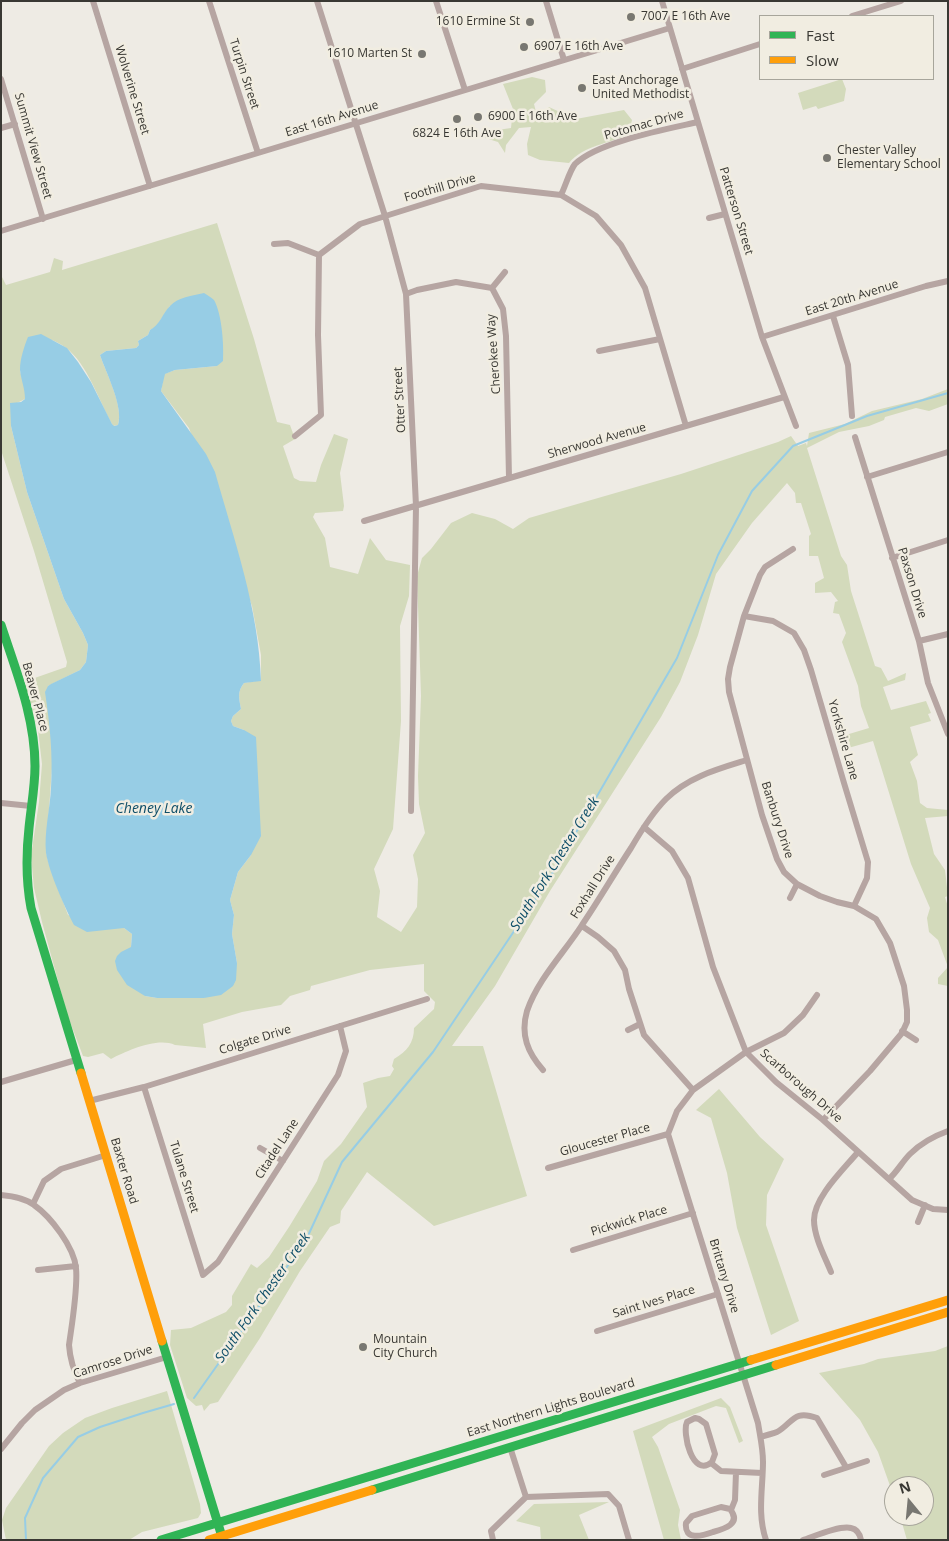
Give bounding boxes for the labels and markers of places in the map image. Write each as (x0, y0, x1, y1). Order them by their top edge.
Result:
place label: 7007 E 16th Ave (641, 10, 730, 24)
marker: 7007 E 16th Ave (625, 11, 637, 23)
place label: 1610 Ermine St (436, 15, 520, 29)
marker: 1610 Ermine St (524, 16, 536, 28)
place label: 6907 E 16th Ave (534, 40, 623, 54)
marker: 6907 E 16th Ave (518, 41, 530, 53)
place label: 1610 Marten St (327, 47, 412, 61)
marker: 1610 Marten St (416, 48, 428, 60)
place label: East Anchorage United Methodist (592, 74, 689, 102)
marker: East Anchorage United Methodist (576, 82, 588, 94)
place label: 6900 E 16th Ave (488, 110, 577, 124)
marker: 6900 E 16th Ave (472, 111, 484, 123)
marker: 6824 E 16th Ave (451, 113, 463, 125)
place label: 6824 E 16th Ave (412, 127, 502, 141)
place label: Chester Valley Elementary School (837, 144, 941, 172)
marker: Chester Valley Elementary School (821, 152, 833, 164)
place label: Mountain City Church (373, 1333, 437, 1361)
marker: Mountain City Church (357, 1341, 369, 1353)

